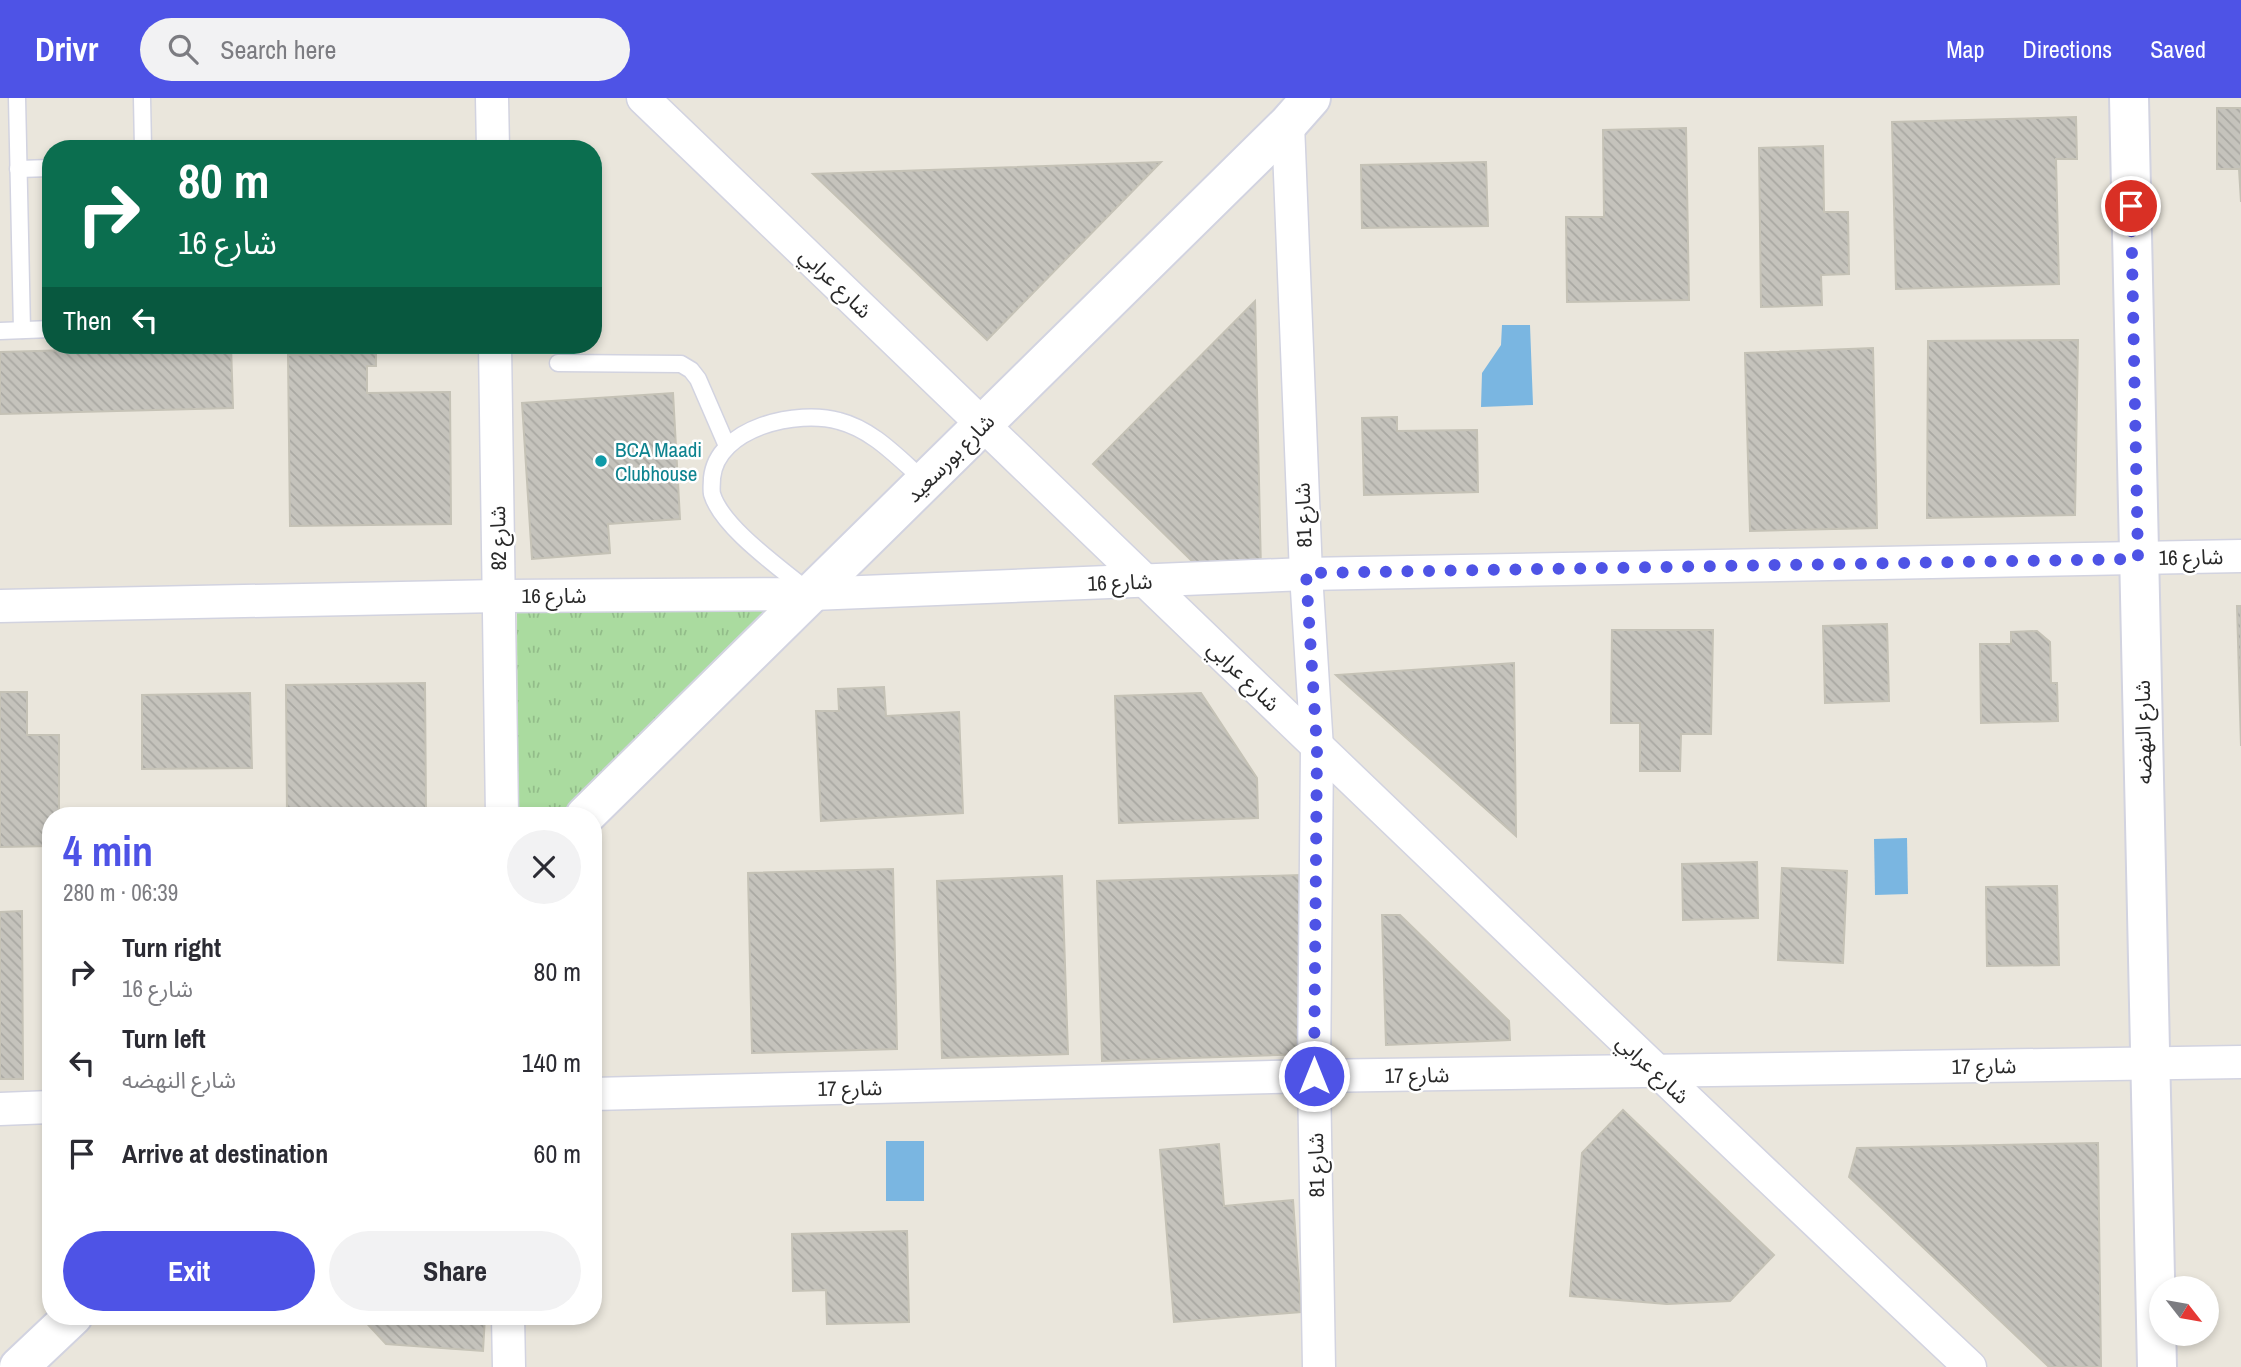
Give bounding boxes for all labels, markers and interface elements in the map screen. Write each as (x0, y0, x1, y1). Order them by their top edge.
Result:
search box (140, 18, 630, 81)
text: Drivr (35, 27, 98, 71)
icon: search (164, 30, 202, 68)
text: Search here (220, 32, 336, 67)
text: Map (1946, 33, 1984, 65)
text: Directions (2022, 33, 2112, 65)
text: Saved (2150, 33, 2206, 65)
text: 80 m (178, 147, 270, 213)
icon: right (63, 168, 154, 259)
pin (2101, 176, 2161, 236)
icon: arrive (2112, 187, 2150, 225)
text: شارع 16 (178, 221, 277, 264)
street label: شارع عرابي (792, 241, 879, 326)
icon: left (126, 301, 164, 339)
text: Then (63, 303, 112, 338)
street label: شارع بورسعيد (899, 407, 1002, 510)
place label: BCA Maadi Clubhouse (615, 435, 702, 488)
marker: BCA Maadi Clubhouse (593, 453, 609, 469)
street label: شارع 81 (1287, 482, 1320, 548)
street label: شارع 82 (483, 505, 514, 571)
street label: شارع 16 (2158, 542, 2224, 573)
street label: شارع 16 (1087, 566, 1153, 599)
street label: شارع 16 (522, 581, 586, 611)
street label: شارع عرابي (1200, 634, 1287, 719)
street label: شارع النهضه (2128, 680, 2159, 784)
text: 4 min (63, 823, 153, 879)
button: close (507, 830, 581, 904)
text: 280 m · 06:39 (63, 877, 178, 908)
text: Turn right (122, 930, 221, 965)
icon: right (63, 953, 101, 991)
text: 80 m (534, 954, 581, 989)
text: شارع 16 (122, 973, 193, 1004)
text: Turn left (122, 1021, 206, 1056)
street label: شارع عرابي (1609, 1028, 1696, 1112)
position arrow (1277, 1039, 1351, 1113)
icon: left (63, 1044, 101, 1082)
text: 140 m (522, 1045, 581, 1080)
street label: شارع 17 (1951, 1051, 2017, 1082)
street label: شارع 17 (1384, 1060, 1450, 1091)
text: شارع النهضه (122, 1064, 236, 1095)
street label: شارع 17 (817, 1073, 883, 1104)
street label: شارع 81 (1301, 1132, 1332, 1198)
icon: arrive (63, 1135, 101, 1173)
text: Arrive at destination (122, 1136, 328, 1171)
text: 60 m (534, 1136, 581, 1171)
button: Exit (63, 1231, 315, 1311)
button: Share (329, 1231, 581, 1311)
north arrow (2149, 1276, 2219, 1346)
map controls (2149, 1276, 2219, 1346)

